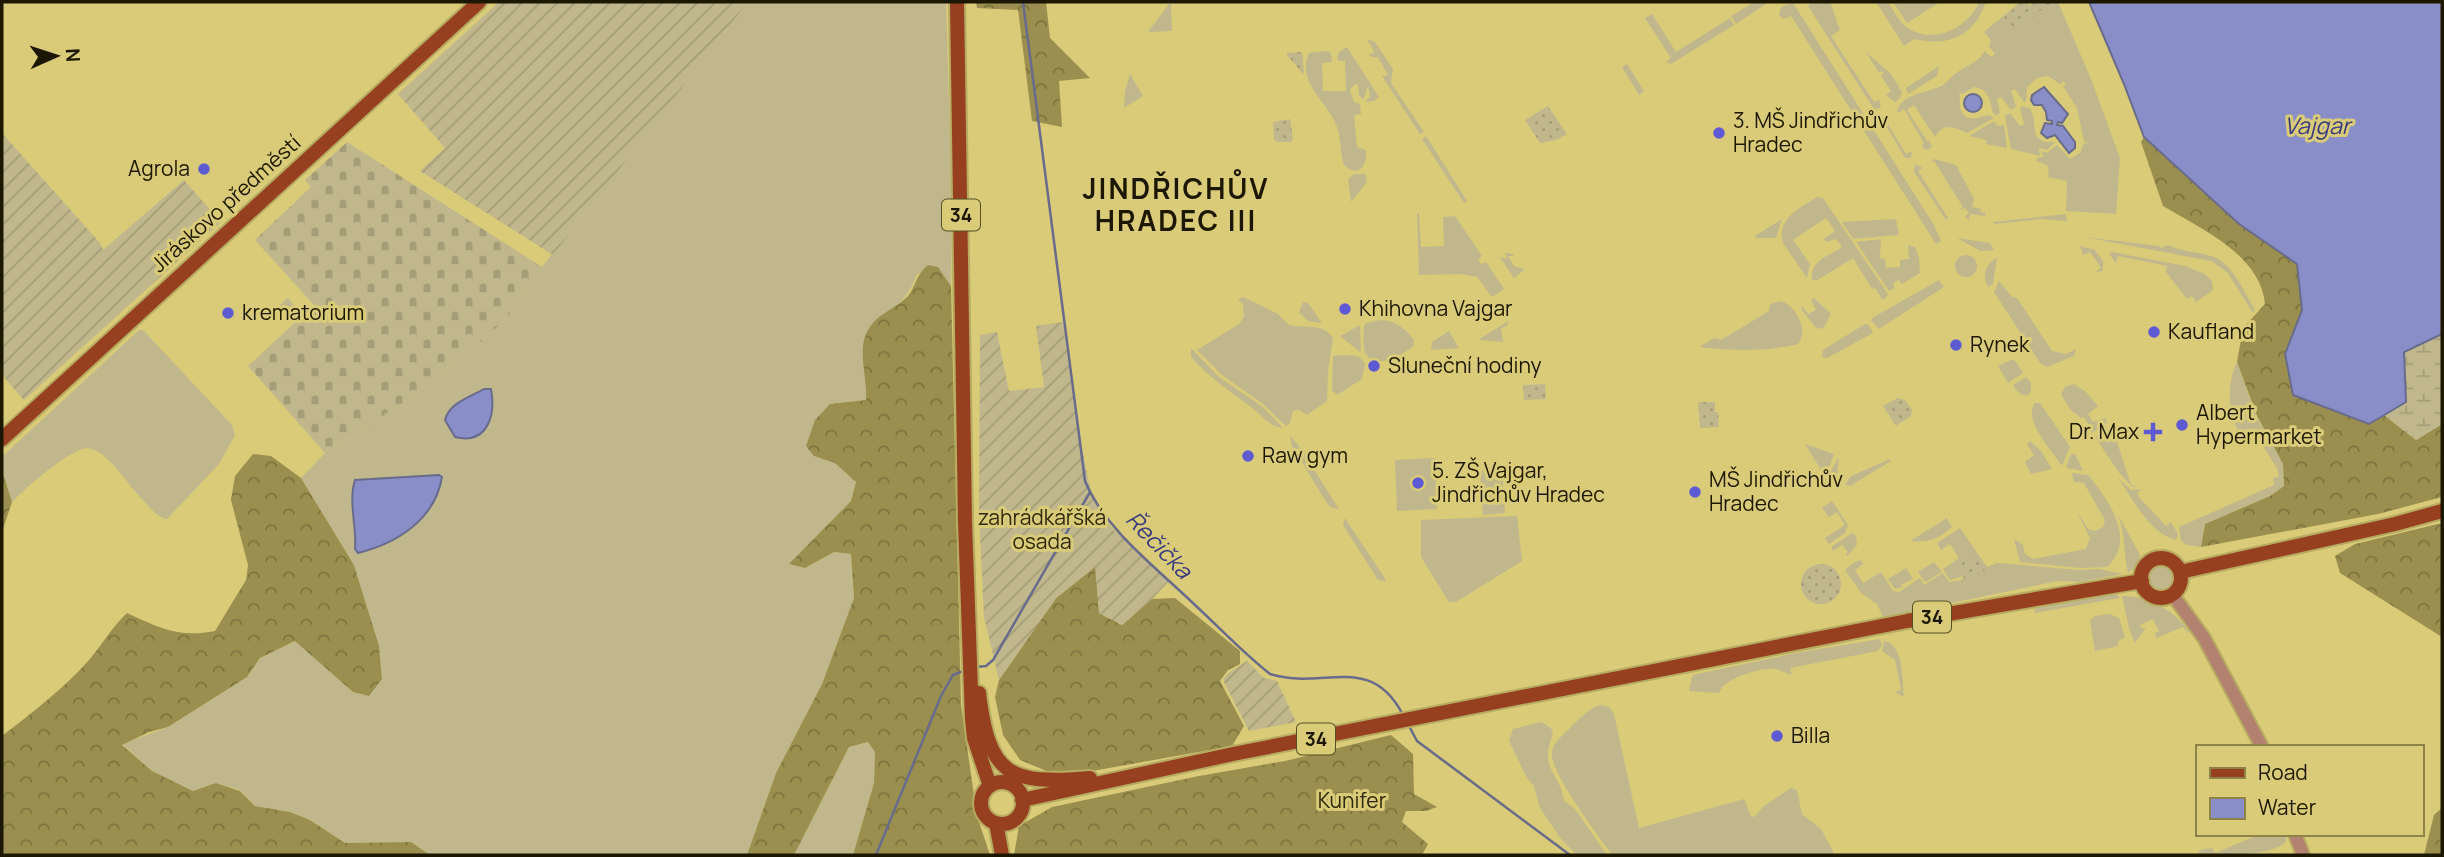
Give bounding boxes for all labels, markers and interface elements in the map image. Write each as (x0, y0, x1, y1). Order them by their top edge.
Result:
north arrow (21, 21, 91, 91)
text: N (60, 48, 86, 63)
place label: 3. MŠ Jindřichův Hradec (1733, 106, 1888, 158)
water label: Vajgar (2284, 109, 2353, 141)
marker: 3. MŠ Jindřichův Hradec (1711, 125, 1727, 141)
street label: Jiráskovo předměstí (144, 128, 306, 278)
place label: Agrola (128, 154, 190, 182)
marker: Agrola (196, 161, 212, 177)
district label: JINDŘICHŮV HRADEC III (1083, 168, 1269, 239)
road number: 34 (942, 200, 980, 230)
place label: Khihovna Vajgar (1359, 294, 1513, 322)
place label: krematorium (242, 298, 364, 326)
marker: Khihovna Vajgar (1337, 301, 1353, 317)
marker: krematorium (220, 305, 236, 321)
place label: Kaufland (2168, 317, 2254, 345)
marker: Kaufland (2146, 324, 2162, 340)
place label: Rynek (1970, 330, 2030, 358)
marker: Rynek (1948, 337, 1964, 353)
place label: Sluneční hodiny (1388, 351, 1542, 379)
marker: Sluneční hodiny (1366, 358, 1382, 374)
place label: Albert Hypermarket (2196, 398, 2322, 450)
place label: Dr. Max (2069, 417, 2139, 445)
marker: Albert Hypermarket (2174, 417, 2190, 433)
marker: Dr. Max (2145, 424, 2161, 440)
place label: Raw gym (1262, 441, 1348, 469)
marker: Raw gym (1240, 448, 1256, 464)
place label: 5. ZŠ Vajgar, Jindřichův Hradec (1432, 456, 1605, 508)
place label: MŠ Jindřichův Hradec (1709, 465, 1843, 517)
marker: 5. ZŠ Vajgar, Jindřichův Hradec (1410, 475, 1426, 491)
marker: MŠ Jindřichův Hradec (1687, 484, 1703, 500)
park label: zahrádkářšká osada (978, 503, 1106, 555)
water label: Řečička (1120, 503, 1201, 586)
road number: 34 (1913, 602, 1951, 632)
place label: Billa (1791, 721, 1830, 749)
road number: 34 (1297, 724, 1335, 754)
marker: Billa (1769, 728, 1785, 744)
legend (2196, 745, 2423, 836)
text: Road (2258, 758, 2308, 786)
park label: Kunifer (1318, 786, 1387, 814)
text: Water (2258, 793, 2317, 821)

